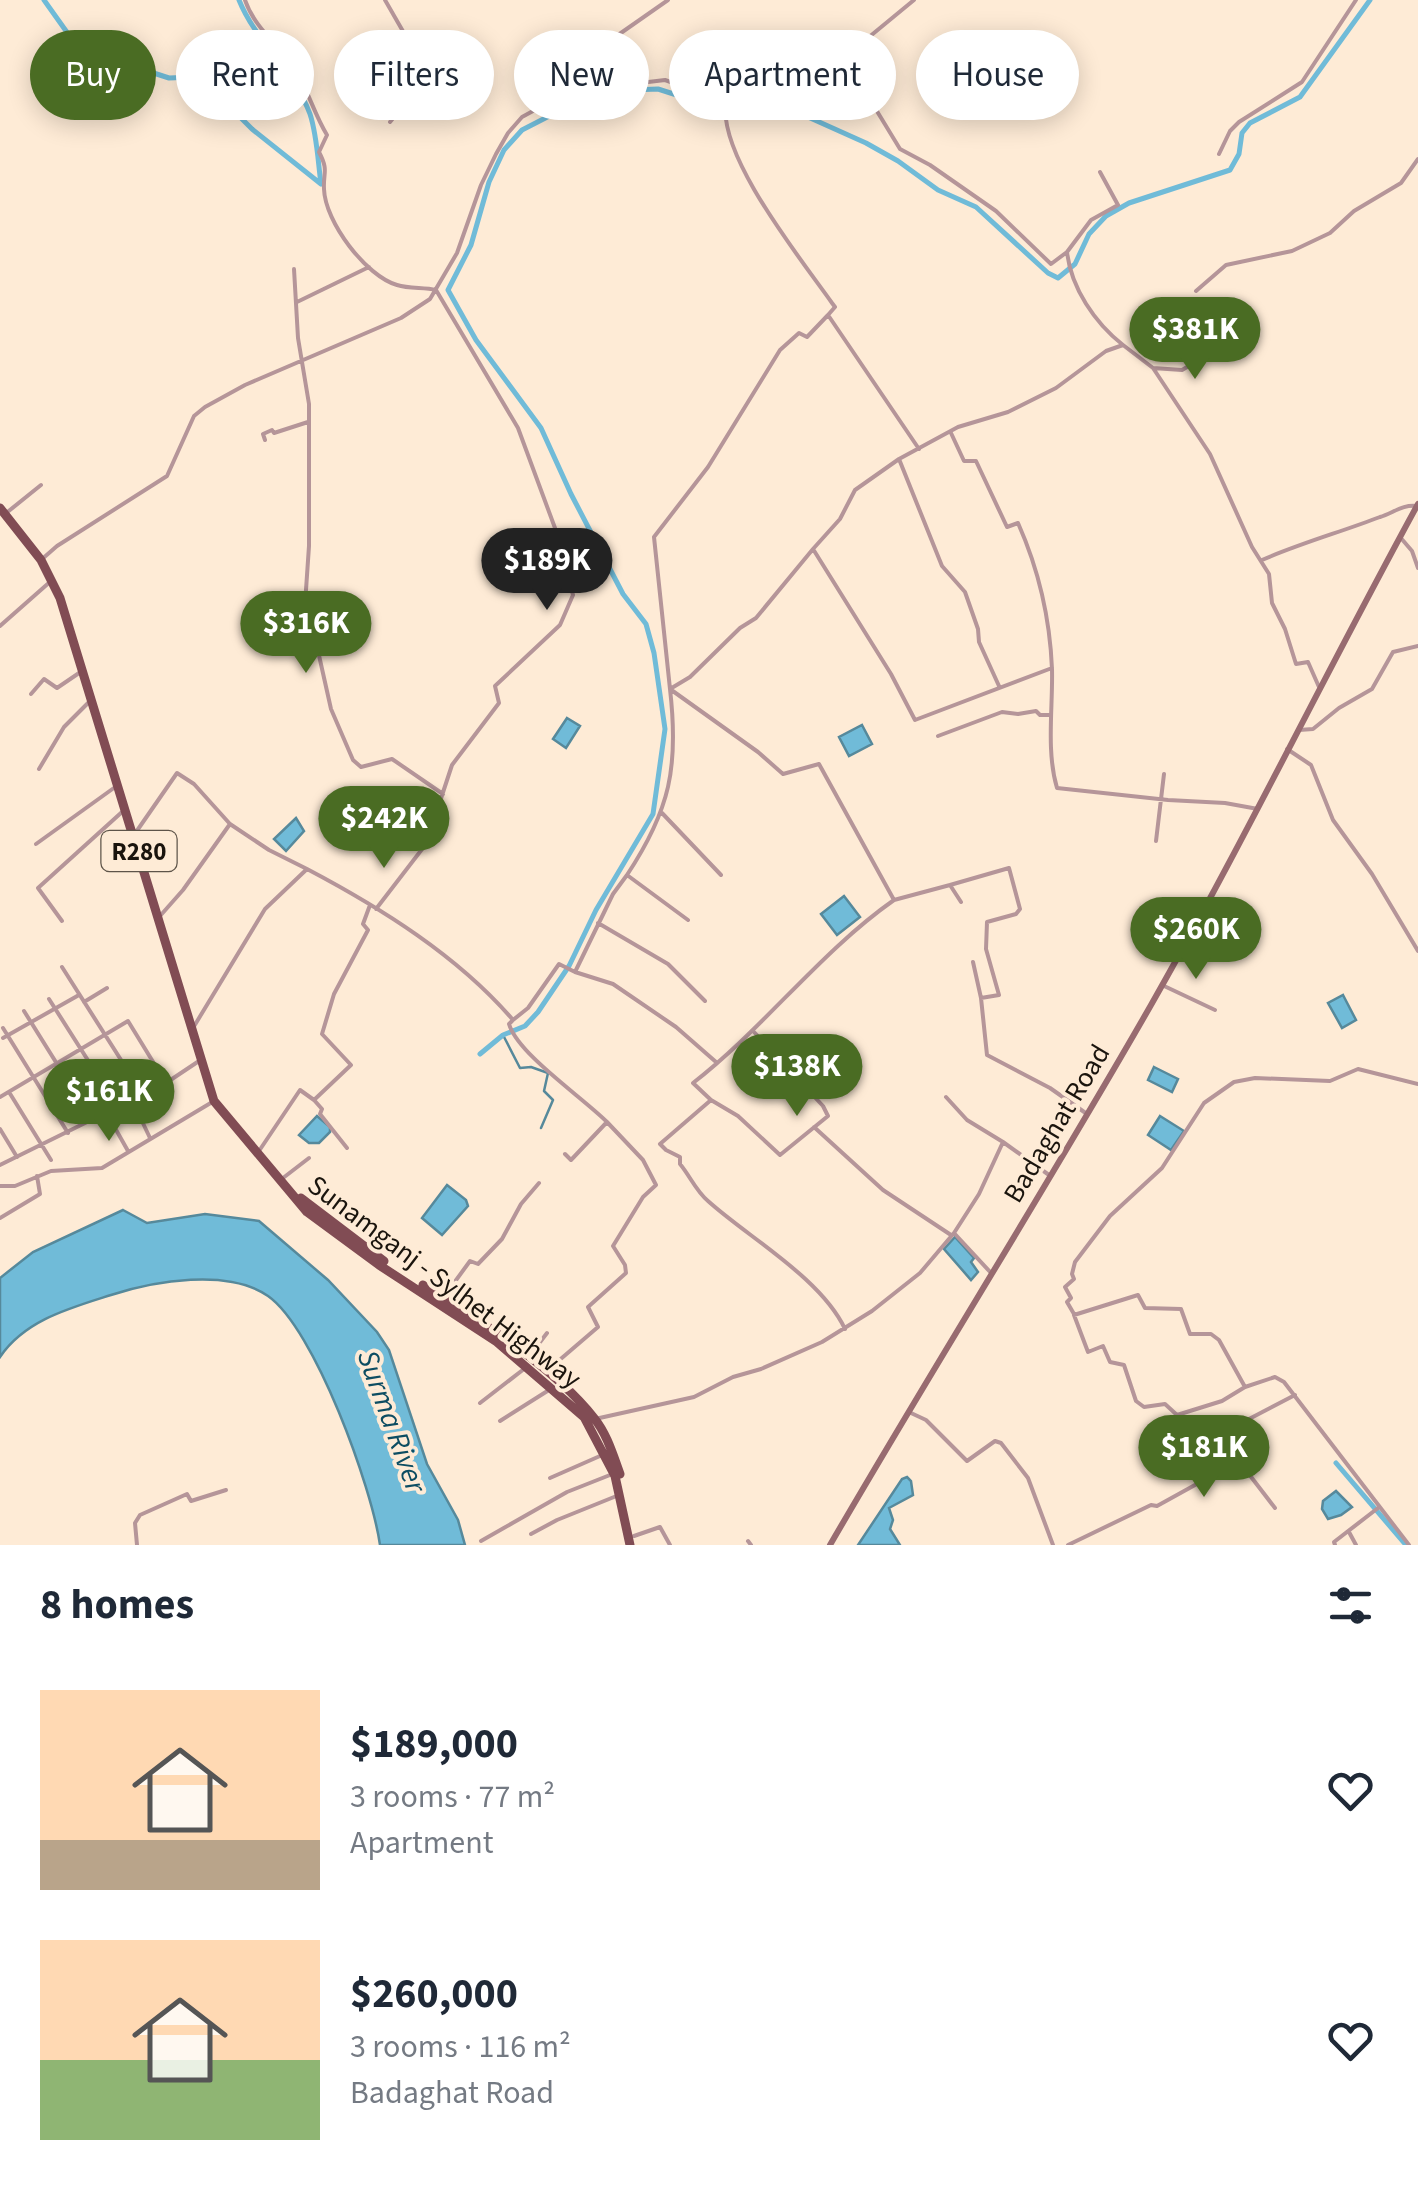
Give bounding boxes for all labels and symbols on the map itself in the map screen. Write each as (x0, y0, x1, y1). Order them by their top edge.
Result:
pin: $381K (1125, 297, 1265, 382)
pin: $189K (477, 528, 617, 613)
pin: $316K (236, 591, 376, 676)
pin: $242K (314, 786, 454, 871)
road number: R280 (102, 831, 176, 871)
pin: $260K (1126, 897, 1266, 982)
pin: $138K (727, 1034, 867, 1119)
street label: Badaghat Road (994, 1037, 1120, 1210)
pin: $161K (39, 1059, 179, 1144)
street label: Sunamganj - Sylhet Highway (299, 1166, 590, 1398)
water label: Surma River (346, 1344, 438, 1500)
pin: $181K (1134, 1415, 1274, 1500)

